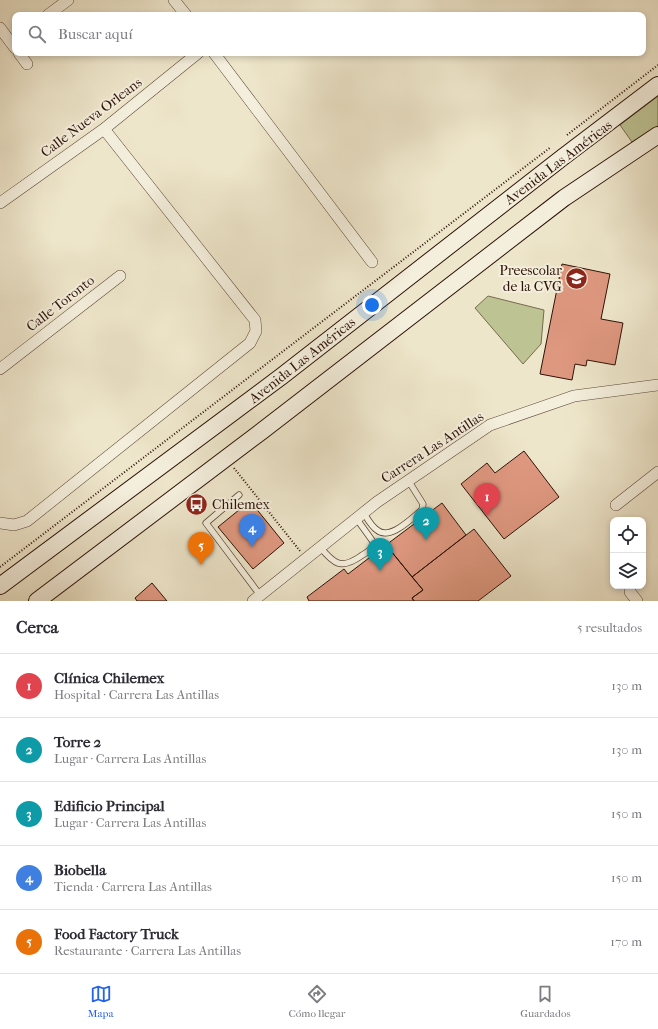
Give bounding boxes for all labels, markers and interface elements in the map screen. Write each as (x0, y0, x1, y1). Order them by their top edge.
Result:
search box (12, 12, 646, 56)
icon: search (26, 23, 48, 45)
text: Buscar aquí (58, 25, 133, 43)
street label: Calle Nueva Orleans (37, 74, 145, 161)
street label: Avenida Las Américas (500, 116, 615, 209)
place label: Preescolar de la CVG (499, 262, 562, 295)
school or university icon: Preescolar de la CVG (564, 265, 590, 291)
street label: Calle Toronto (23, 272, 98, 335)
your location (362, 295, 382, 315)
street label: Avenida Las Américas (245, 314, 359, 408)
street label: Carrera Las Antillas (378, 408, 487, 487)
pin: 1 (474, 483, 500, 516)
bus stop icon: Chilemex (184, 491, 210, 517)
place label: Chilemex (212, 496, 271, 513)
pin: 2 (413, 507, 439, 540)
pin: 4 (239, 514, 265, 547)
map controls (610, 517, 646, 589)
button: locate (610, 517, 646, 553)
pin: 5 (188, 532, 214, 565)
pin: 3 (367, 538, 393, 571)
button: layers (610, 553, 646, 589)
text: Cerca (16, 617, 58, 637)
text: 5 resultados (577, 620, 642, 635)
text: Clínica Chilemex (54, 669, 164, 687)
text: 1 (27, 678, 31, 693)
text: 130 m (611, 678, 642, 693)
text: Hospital · Carrera Las Antillas (54, 687, 219, 702)
text: Torre 2 (54, 733, 101, 751)
text: 2 (26, 742, 32, 757)
text: 130 m (611, 742, 642, 757)
text: Lugar · Carrera Las Antillas (54, 751, 206, 766)
text: Edificio Principal (54, 797, 165, 815)
text: 3 (26, 806, 32, 821)
text: 150 m (611, 806, 642, 821)
text: Lugar · Carrera Las Antillas (54, 815, 206, 830)
text: Biobella (54, 861, 106, 879)
text: 4 (25, 870, 33, 885)
text: 150 m (611, 870, 642, 885)
text: Tienda · Carrera Las Antillas (54, 879, 212, 894)
text: Food Factory Truck (54, 925, 179, 943)
text: 5 (26, 934, 32, 949)
text: 170 m (610, 934, 642, 949)
text: Restaurante · Carrera Las Antillas (54, 943, 241, 958)
tab: Mapa (87, 983, 114, 1020)
tab: Cómo llegar (288, 983, 345, 1020)
tab: Guardados (520, 983, 571, 1020)

